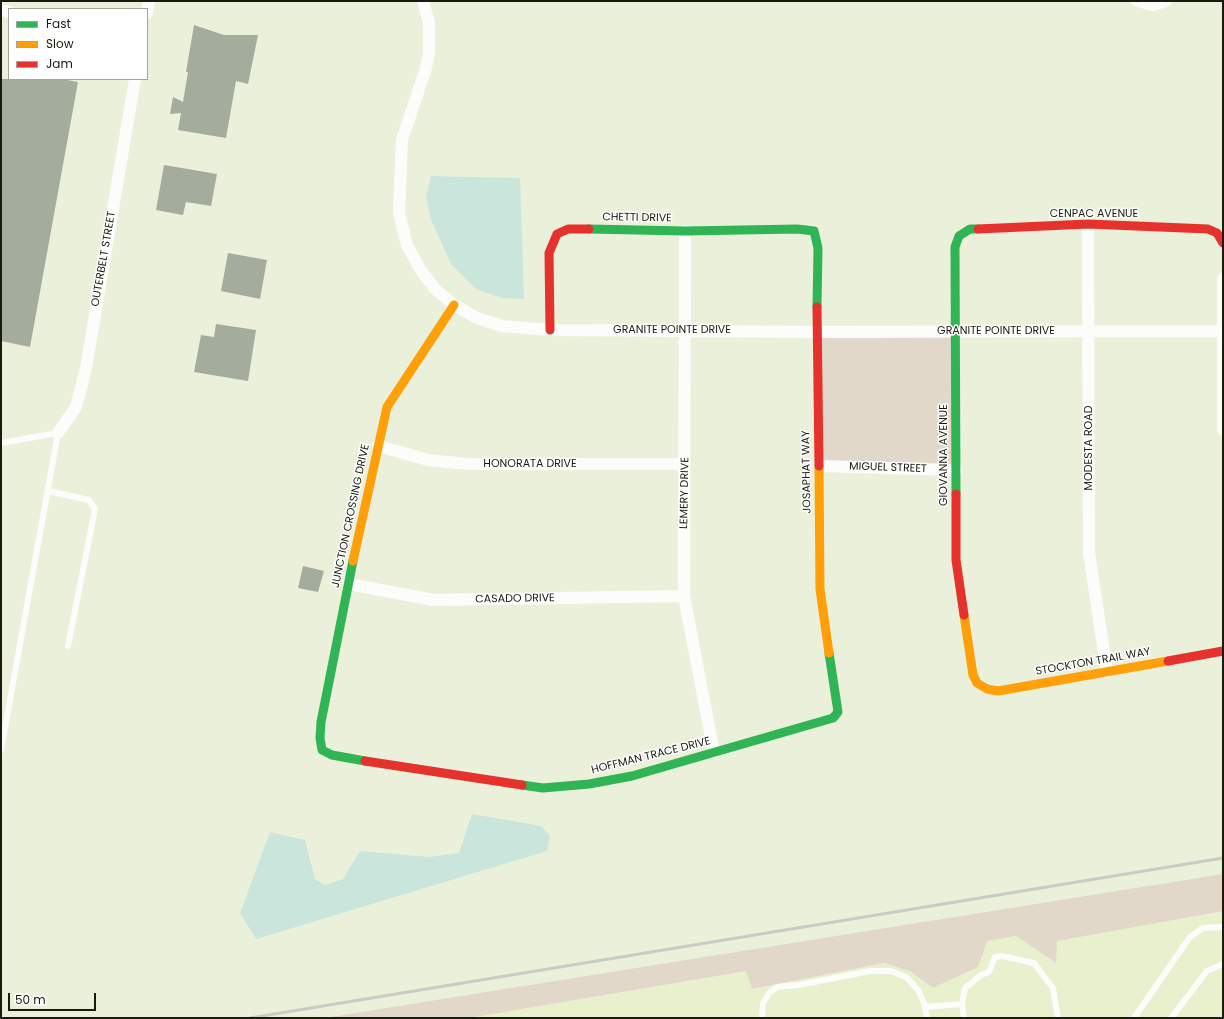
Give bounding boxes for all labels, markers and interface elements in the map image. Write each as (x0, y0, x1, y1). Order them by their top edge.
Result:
legend (8, 8, 148, 80)
text: Fast (46, 15, 71, 32)
text: Slow (46, 35, 74, 52)
text: Jam (46, 55, 73, 72)
street label: CENPAC AVENUE (1050, 207, 1138, 221)
street label: OUTERBELT STREET (89, 210, 119, 308)
street label: CHETTI DRIVE (602, 211, 672, 225)
street label: GRANITE POINTE DRIVE (613, 323, 731, 337)
street label: GRANITE POINTE DRIVE (937, 324, 1055, 338)
street label: GIOVANNA AVENUE (937, 404, 951, 506)
street label: MODESTA ROAD (1082, 406, 1096, 490)
street label: JOSAPHAT WAY (800, 430, 814, 514)
street label: JUNCTION CROSSING DRIVE (329, 443, 373, 589)
street label: HONORATA DRIVE (483, 457, 577, 471)
street label: LEMERY DRIVE (678, 457, 692, 529)
street label: MIGUEL STREET (849, 460, 927, 476)
street label: CASADO DRIVE (475, 592, 555, 606)
street label: STOCKTON TRAIL WAY (1035, 645, 1151, 679)
street label: HOFFMAN TRACE DRIVE (590, 735, 712, 777)
scale bar (10, 985, 98, 1011)
text: 50 m (15, 991, 46, 1008)

